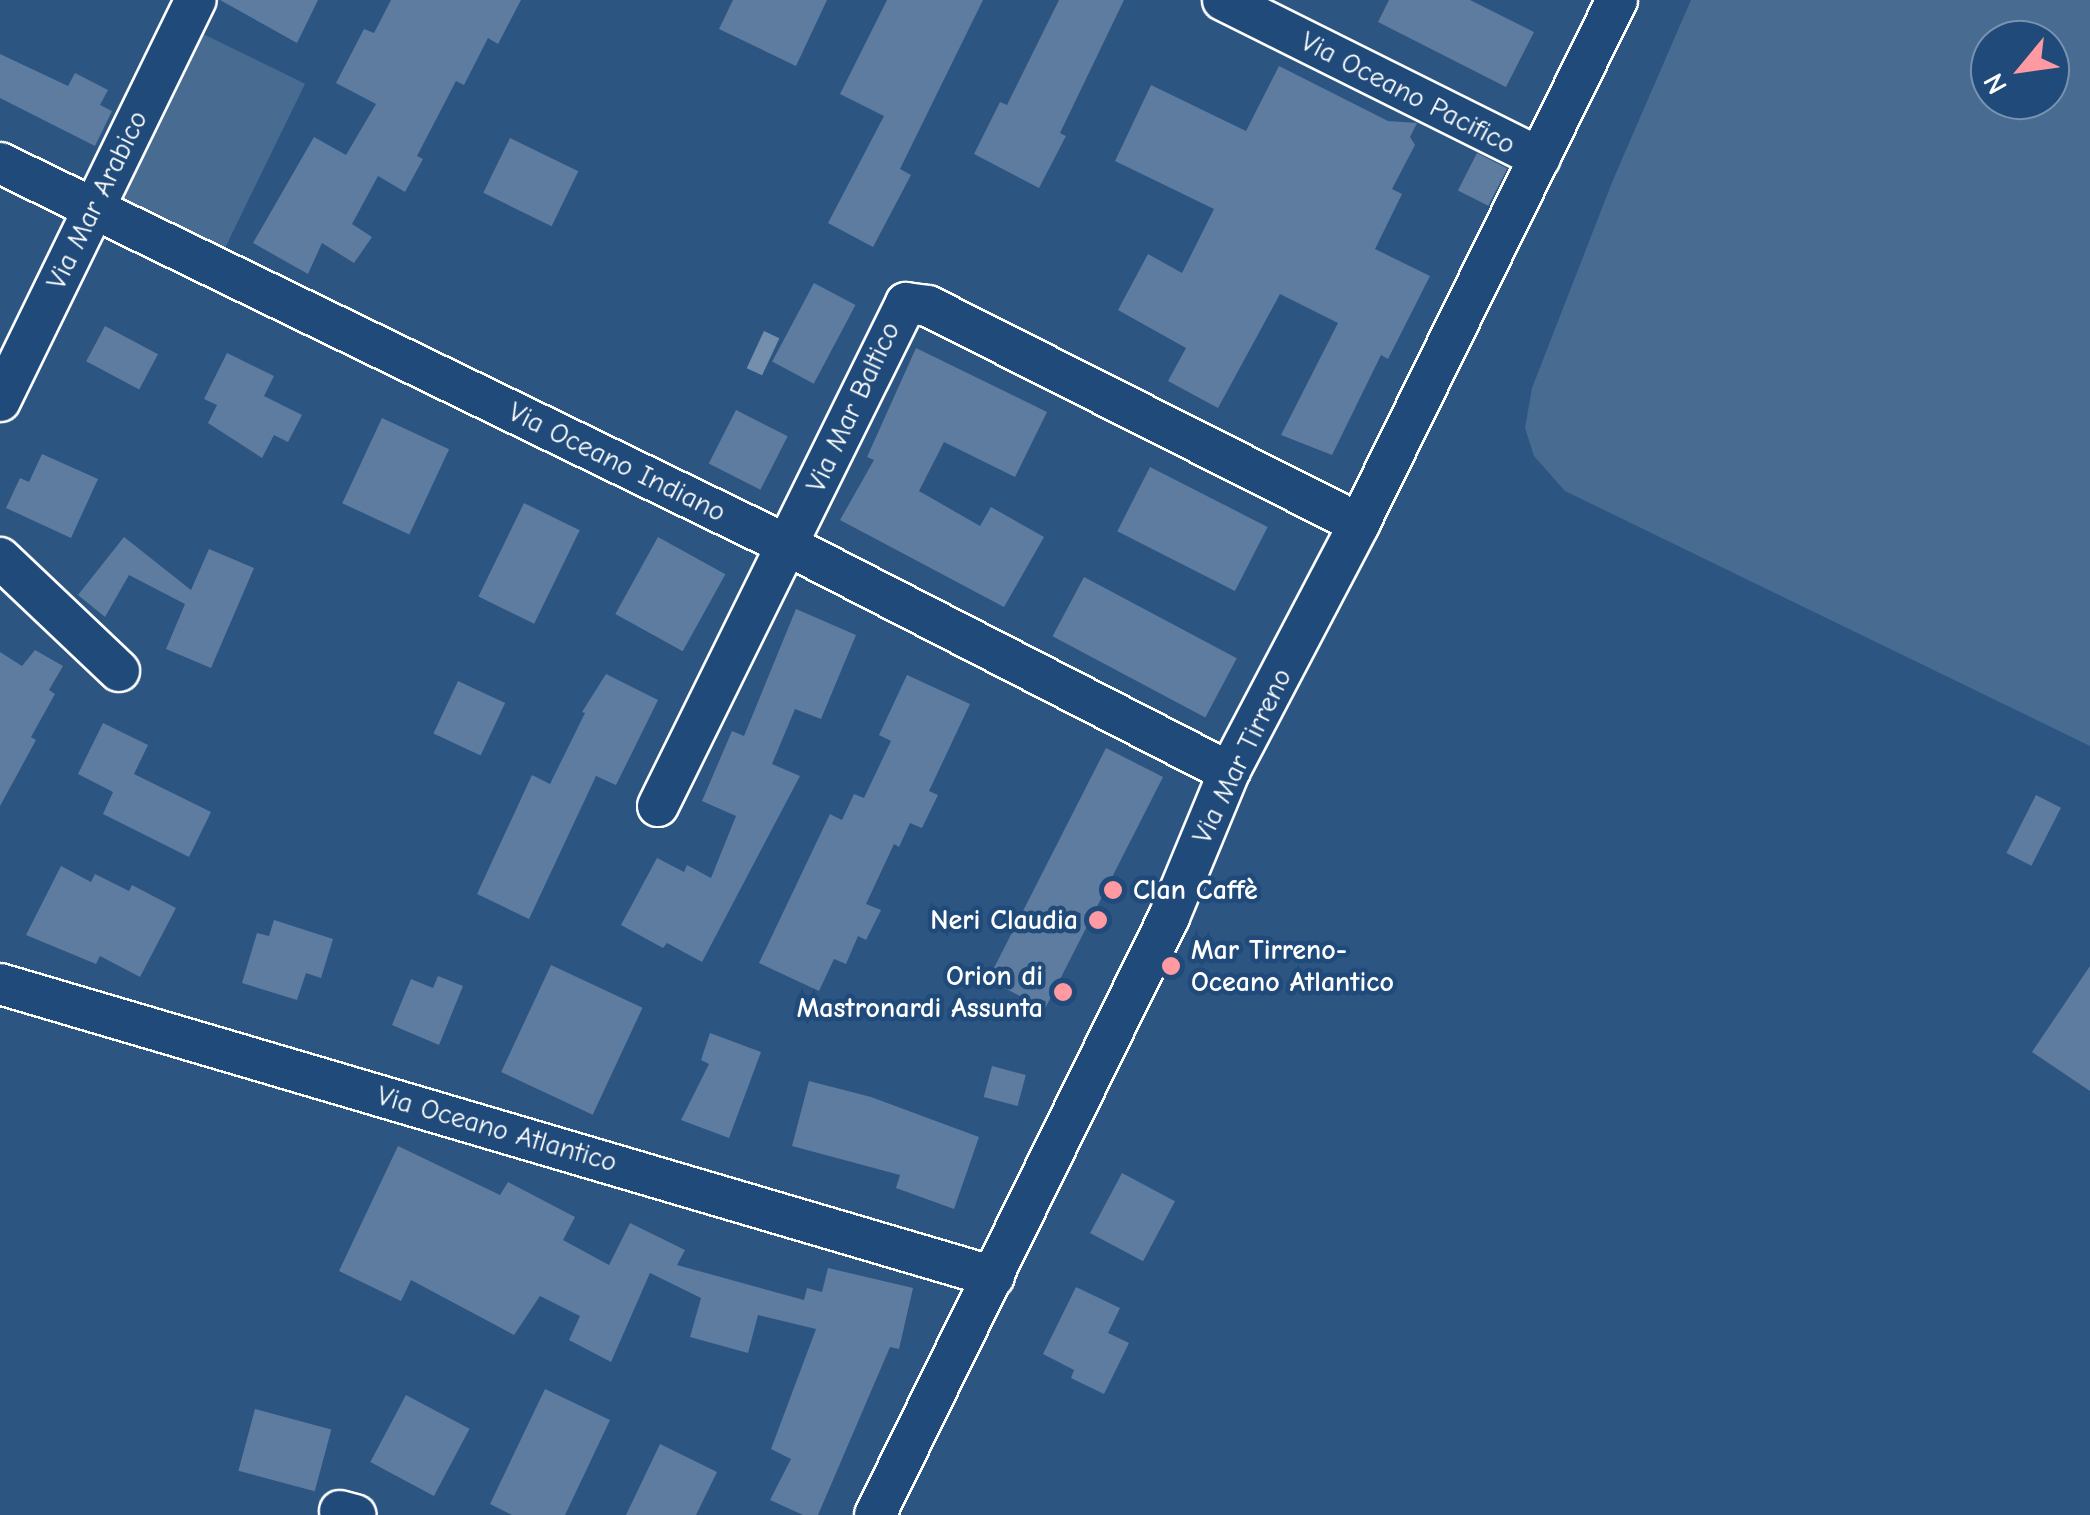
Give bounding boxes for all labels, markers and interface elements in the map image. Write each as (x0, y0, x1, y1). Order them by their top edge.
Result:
north arrow (1970, 20, 2070, 120)
street label: Via Oceano Pacifico (1295, 24, 1521, 162)
text: N (1977, 68, 2014, 99)
street label: Via Mar Arabico (39, 105, 155, 295)
street label: Via Mar Baltico (799, 316, 907, 498)
street label: Via Oceano Indiano (503, 395, 731, 529)
street label: Via Mar Tirreno (1185, 663, 1299, 849)
place label: Clan Caffè (1133, 873, 1258, 907)
marker: Clan Caffè (1102, 879, 1124, 901)
place label: Neri Claudia (930, 903, 1078, 937)
marker: Neri Claudia (1087, 909, 1109, 931)
place label: Mar Tirreno- Oceano Atlantico (1191, 933, 1394, 999)
marker: Mar Tirreno- Oceano Atlantico (1160, 955, 1182, 977)
place label: Orion di Mastronardi Assunta (797, 959, 1043, 1025)
marker: Orion di Mastronardi Assunta (1052, 981, 1074, 1003)
street label: Via Oceano Atlantico (373, 1079, 621, 1179)

